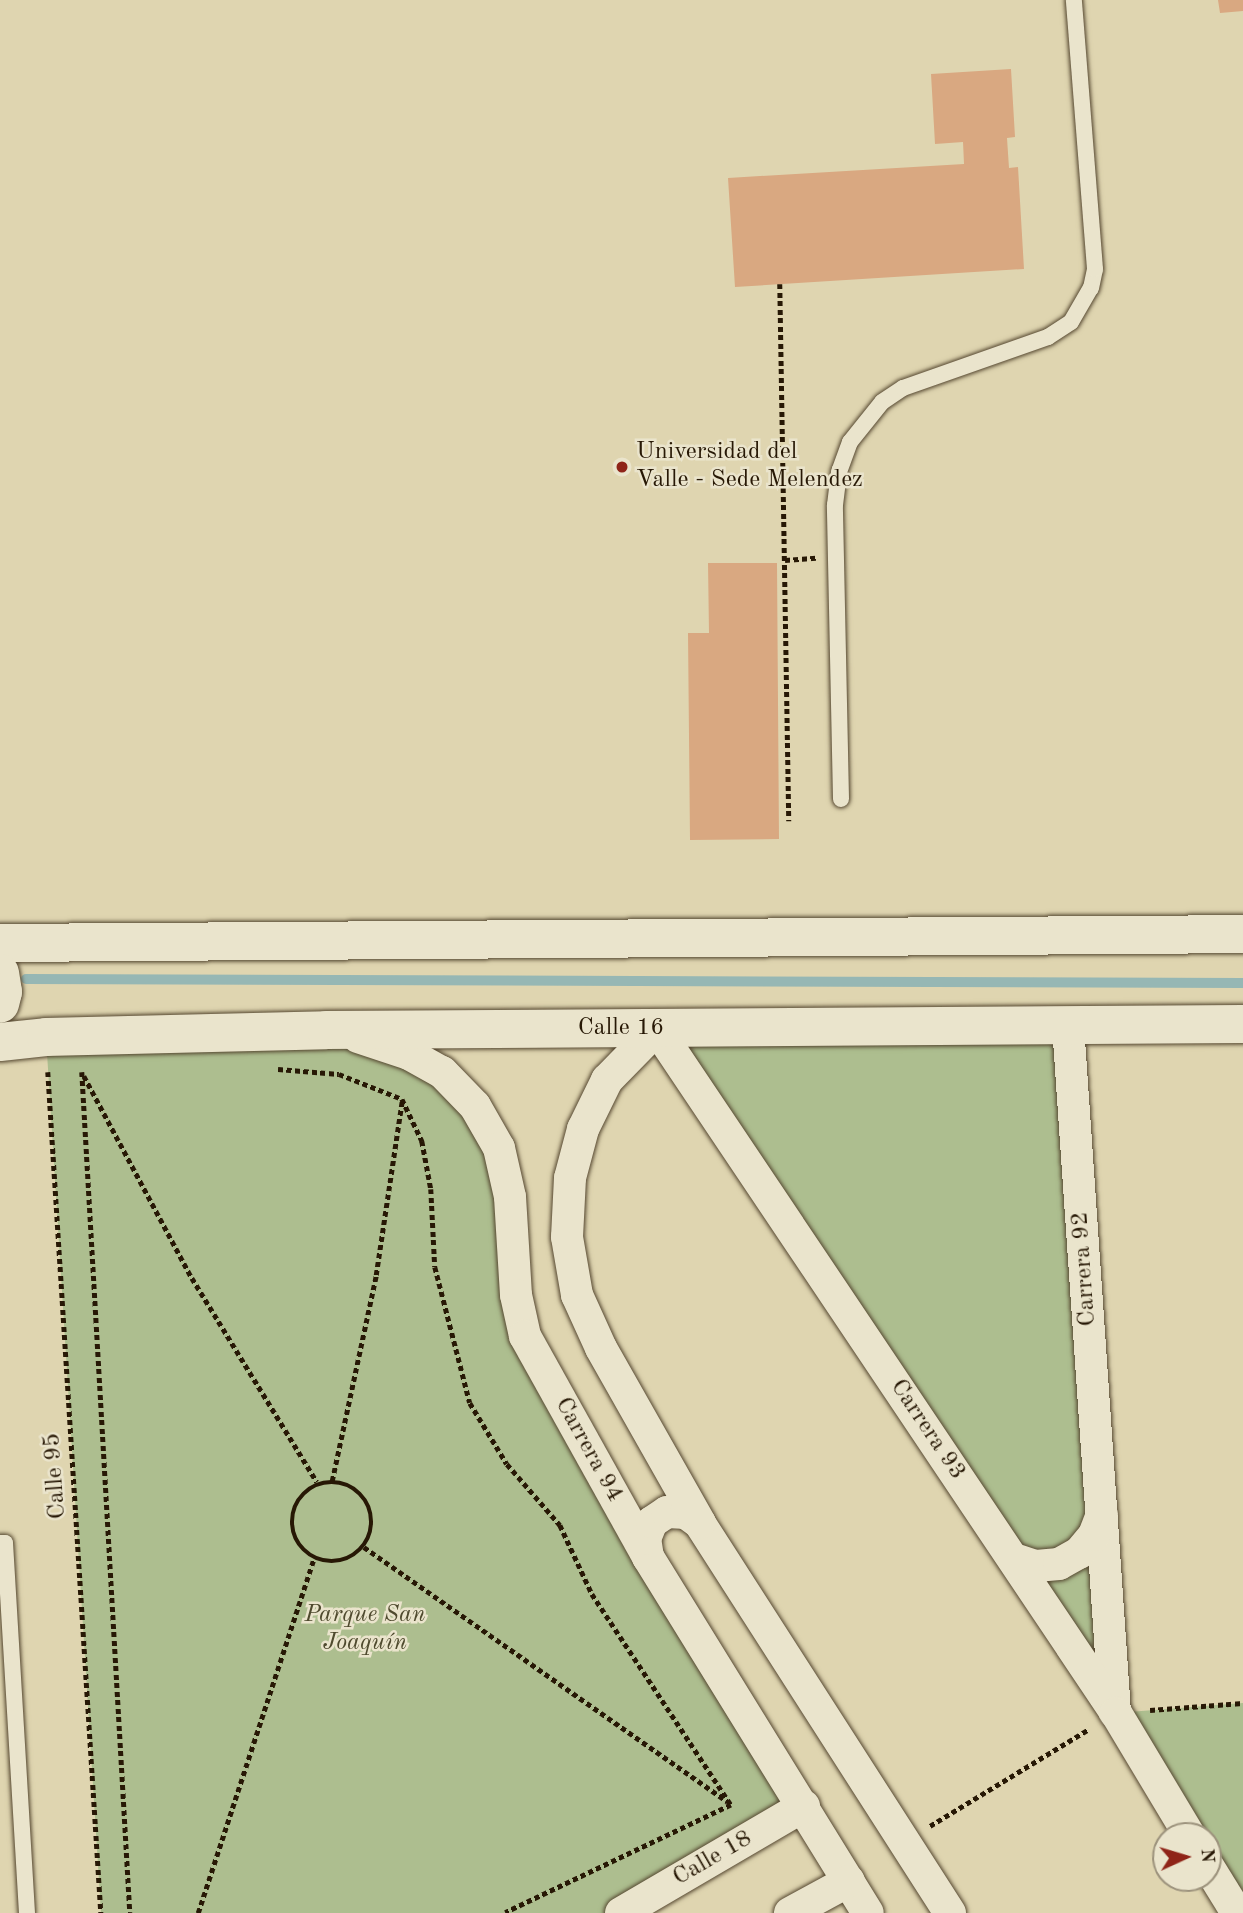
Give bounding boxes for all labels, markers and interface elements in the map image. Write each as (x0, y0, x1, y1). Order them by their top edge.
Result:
place label: Universidad del Valle - Sede Melendez (636, 439, 863, 495)
marker: Universidad del Valle - Sede Melendez (614, 459, 630, 475)
street label: Calle 16 (578, 1015, 664, 1043)
street label: Carrera 92 (1067, 1211, 1103, 1327)
street label: Carrera 93 (883, 1374, 971, 1486)
street label: Carrera 94 (548, 1393, 628, 1507)
street label: Calle 95 (39, 1432, 73, 1520)
park label: Parque San Joaquín (304, 1602, 426, 1658)
north arrow (1152, 1822, 1222, 1892)
street label: Calle 18 (668, 1825, 758, 1893)
text: N (1196, 1848, 1216, 1864)

